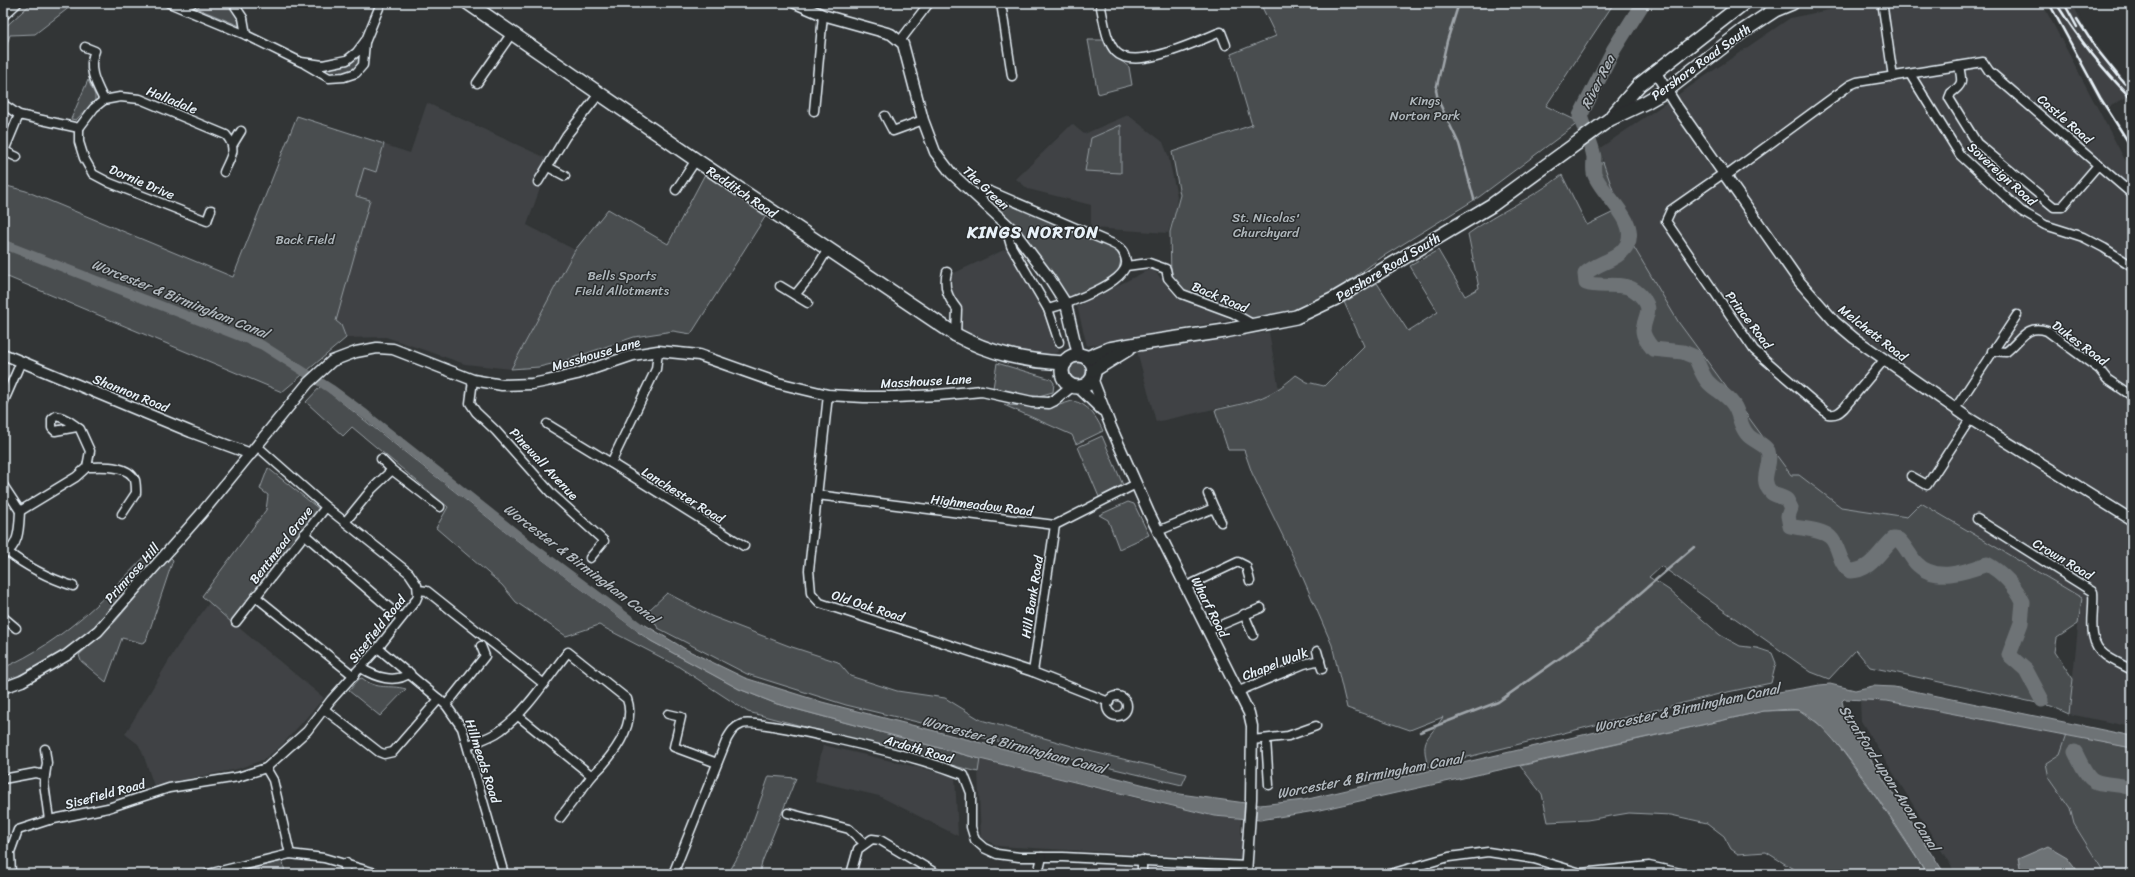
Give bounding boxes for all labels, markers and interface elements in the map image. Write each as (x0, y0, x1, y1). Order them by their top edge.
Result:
street label: Pershore Road South (1646, 18, 1756, 106)
water label: River Rea (1574, 50, 1623, 113)
street label: Halladale (143, 79, 201, 121)
street label: Castle Road (2032, 88, 2099, 151)
park label: Kings Norton Park (1390, 89, 1460, 127)
street label: Sovereign Road (1962, 136, 2043, 213)
street label: Dornie Drive (106, 158, 179, 206)
street label: Redditch Road (702, 160, 783, 225)
street label: The Green (957, 160, 1015, 216)
park label: St. Nicolas' Churchyard (1232, 206, 1300, 244)
district label: KINGS NORTON (966, 217, 1099, 247)
street label: Pershore Road South (1331, 226, 1445, 308)
park label: Back Field (276, 228, 336, 251)
water label: Worcester & Birmingham Canal (88, 252, 275, 347)
park label: Bells Sports Field Allotments (575, 264, 670, 302)
street label: Back Road (1188, 275, 1253, 320)
street label: Prince Road (1719, 286, 1779, 355)
street label: Melchett Road (1833, 298, 1914, 368)
street label: Dukes Road (2047, 314, 2114, 373)
street label: Masshouse Lane (549, 330, 643, 378)
street label: Shannon Road (89, 367, 174, 419)
street label: Masshouse Lane (880, 367, 972, 395)
street label: Pinewall Avenue (504, 422, 584, 506)
street label: Lanchester Road (637, 460, 730, 530)
street label: Highmeadow Road (929, 487, 1036, 523)
water label: Worcester & Birmingham Canal (498, 497, 666, 633)
street label: Bentmead Grove (243, 501, 319, 589)
street label: Crown Road (2028, 532, 2099, 587)
street label: Primrose Hill (99, 537, 166, 608)
street label: Hill Bank Road (1014, 553, 1050, 640)
street label: Wharf Road (1185, 573, 1236, 642)
street label: Old Oak Road (829, 583, 909, 629)
street label: Sisefield Road (342, 589, 412, 668)
street label: Chapel Walk (1239, 641, 1312, 687)
water label: Worcester & Birmingham Canal (1592, 675, 1785, 740)
water label: Stratford-upon-Avon Canal (1832, 700, 1948, 859)
water label: Worcester & Birmingham Canal (919, 708, 1111, 782)
street label: Hillmeads Road (459, 716, 508, 807)
street label: Ardath Road (881, 728, 957, 770)
water label: Worcester & Birmingham Canal (1275, 745, 1468, 806)
street label: Sisefield Road (62, 772, 149, 816)

